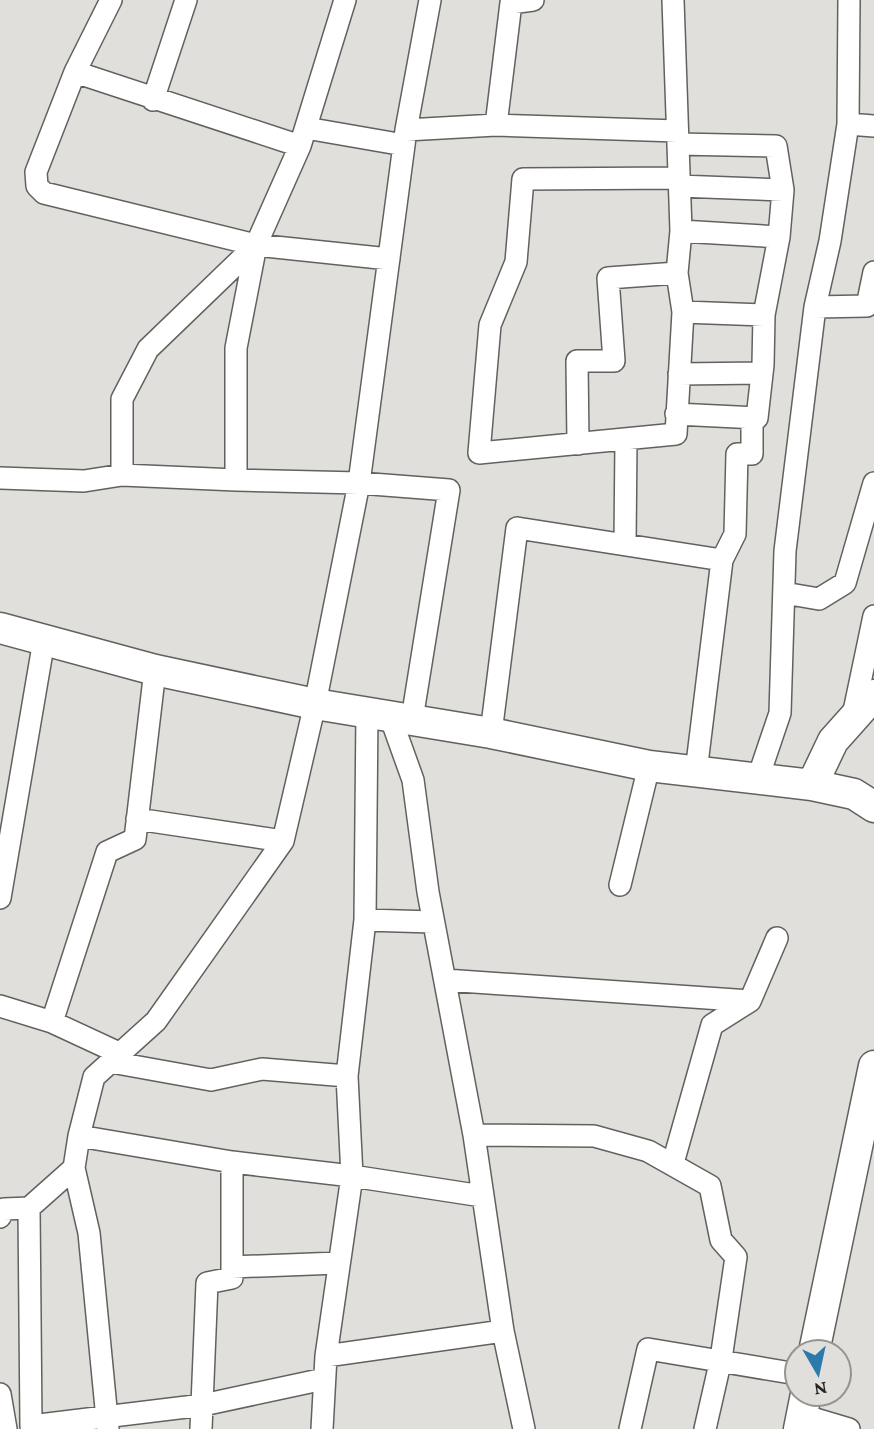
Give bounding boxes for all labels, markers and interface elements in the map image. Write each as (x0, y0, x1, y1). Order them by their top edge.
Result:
north arrow (783, 1338, 853, 1408)
text: N (812, 1378, 829, 1401)

